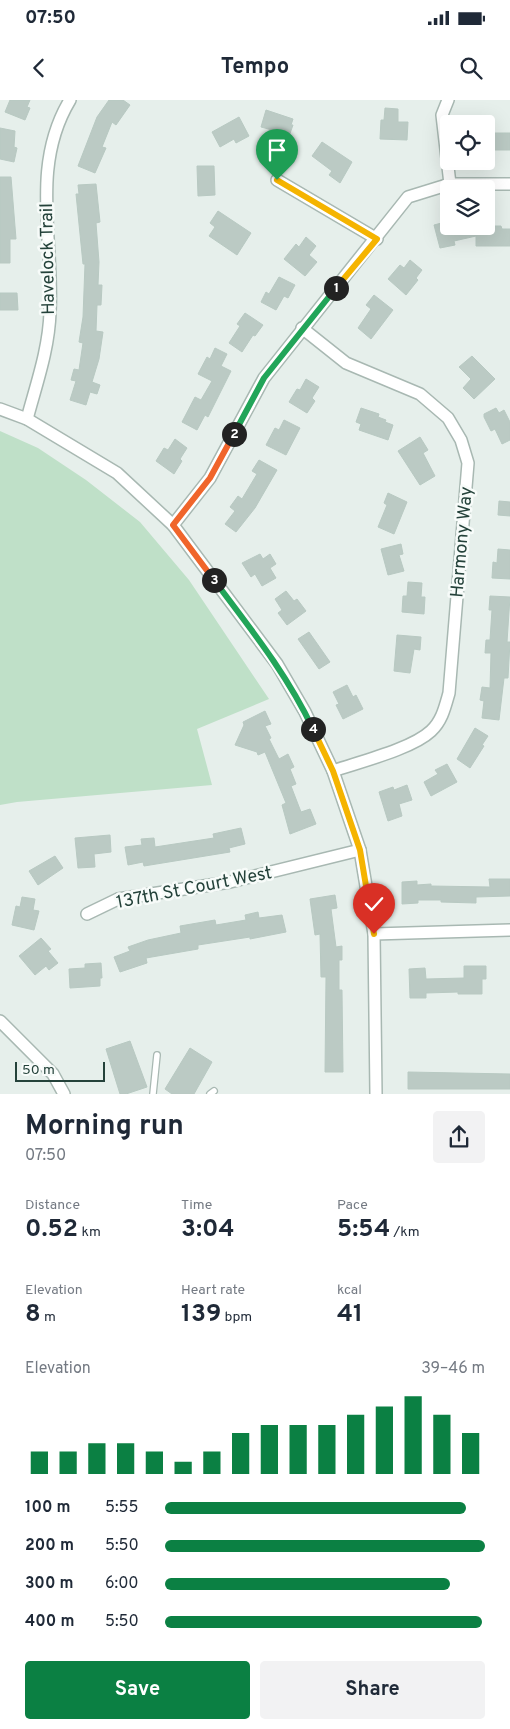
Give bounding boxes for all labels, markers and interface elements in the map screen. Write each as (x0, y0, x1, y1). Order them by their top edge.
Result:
text: 07:50 (25, 6, 76, 30)
icon: back (25, 54, 53, 82)
text: Tempo (221, 54, 289, 81)
icon: search (457, 54, 485, 82)
map controls (440, 115, 495, 235)
button: locate (440, 115, 495, 170)
pin (256, 129, 298, 180)
icon: arrive (263, 136, 291, 164)
button: layers (440, 180, 495, 235)
street label: Havelock Trail (36, 203, 61, 315)
pin: 1 (324, 276, 348, 300)
text: 1 (334, 280, 339, 297)
pin: 2 (222, 422, 246, 446)
text: 2 (230, 426, 239, 443)
street label: Harmony Way (446, 486, 479, 599)
pin: 3 (202, 568, 226, 592)
text: 3 (210, 572, 219, 589)
pin: 4 (300, 716, 326, 742)
text: 4 (309, 721, 318, 738)
street label: 137th St Court West (115, 862, 274, 915)
pin (353, 883, 395, 934)
icon: check (360, 890, 388, 918)
scale bar (15, 1059, 105, 1082)
text: 50 m (22, 1062, 55, 1079)
text: Morning run (25, 1109, 184, 1145)
button: share (433, 1111, 485, 1163)
text: 07:50 (25, 1146, 66, 1166)
text: Distance (25, 1197, 80, 1214)
text: Time (181, 1197, 212, 1214)
text: Pace (337, 1197, 368, 1214)
text: 0.52 (25, 1214, 78, 1246)
text: 3:04 (181, 1214, 235, 1246)
text: 5:54 (337, 1214, 390, 1246)
text: km (78, 1224, 101, 1241)
text: /km (390, 1224, 420, 1241)
text: Elevation (25, 1282, 83, 1299)
text: Heart rate (181, 1282, 245, 1299)
text: kcal (337, 1282, 362, 1299)
text: 8 (25, 1299, 41, 1331)
text: 139 (181, 1299, 221, 1331)
text: 41 (337, 1299, 363, 1331)
text: m (41, 1309, 56, 1326)
text: bpm (221, 1309, 252, 1326)
text: Elevation (25, 1359, 91, 1379)
text: 39–46 m (421, 1359, 485, 1379)
text: 100 m (25, 1498, 71, 1518)
text: 5:55 (105, 1498, 138, 1518)
text: 200 m (25, 1536, 74, 1556)
text: 5:50 (105, 1536, 139, 1556)
text: 300 m (25, 1574, 73, 1594)
text: 6:00 (105, 1574, 139, 1594)
text: 400 m (25, 1612, 74, 1632)
text: 5:50 (105, 1612, 139, 1632)
button: Save (25, 1661, 250, 1719)
button: Share (260, 1661, 485, 1719)

